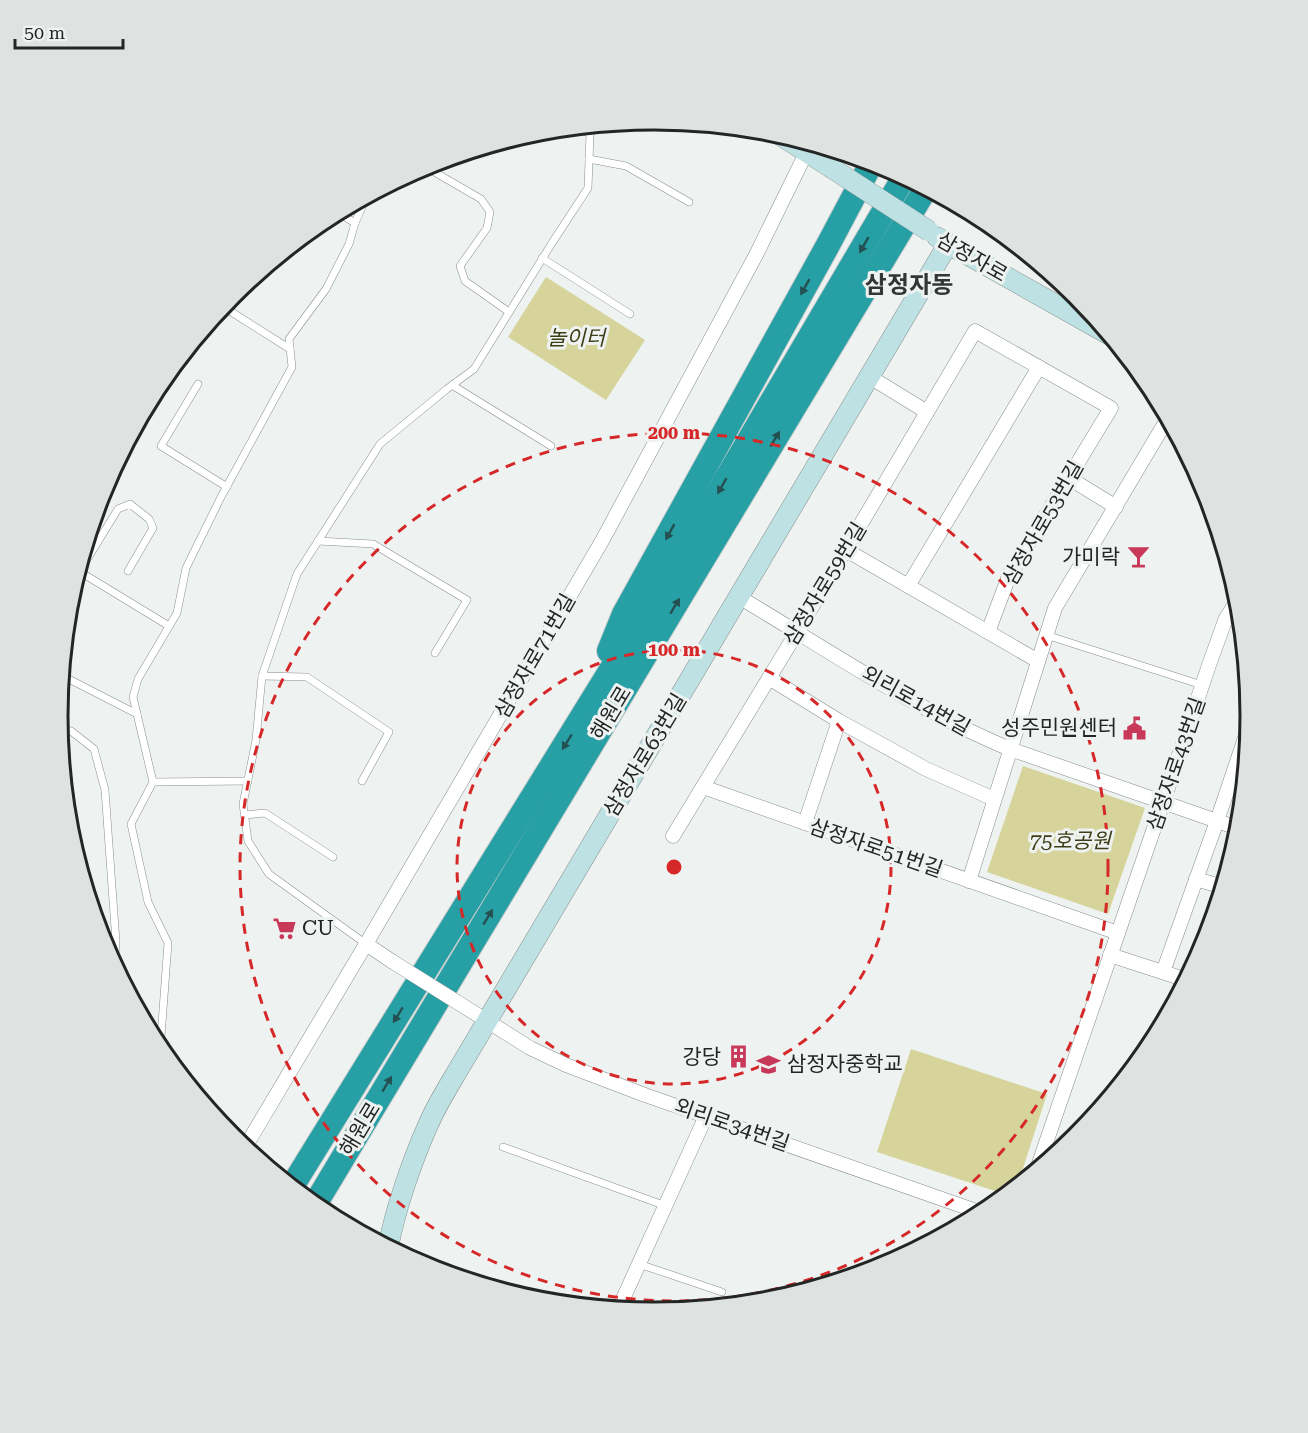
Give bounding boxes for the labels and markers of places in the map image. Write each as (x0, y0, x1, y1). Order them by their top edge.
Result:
bar icon: 가미락 (1125, 544, 1151, 570)
place label: 가미락 (1062, 545, 1120, 569)
public building icon: 성주민원센터 (1122, 715, 1148, 741)
place label: 성주민원센터 (1001, 716, 1117, 740)
centre of rings (664, 857, 684, 877)
supermarket icon: CU (271, 915, 297, 941)
place label: CU (302, 916, 334, 940)
building icon: 강당 (726, 1044, 752, 1070)
place label: 강당 (682, 1045, 721, 1069)
school or university icon: 삼정자중학교 (756, 1051, 782, 1077)
place label: 삼정자중학교 (787, 1052, 903, 1076)

